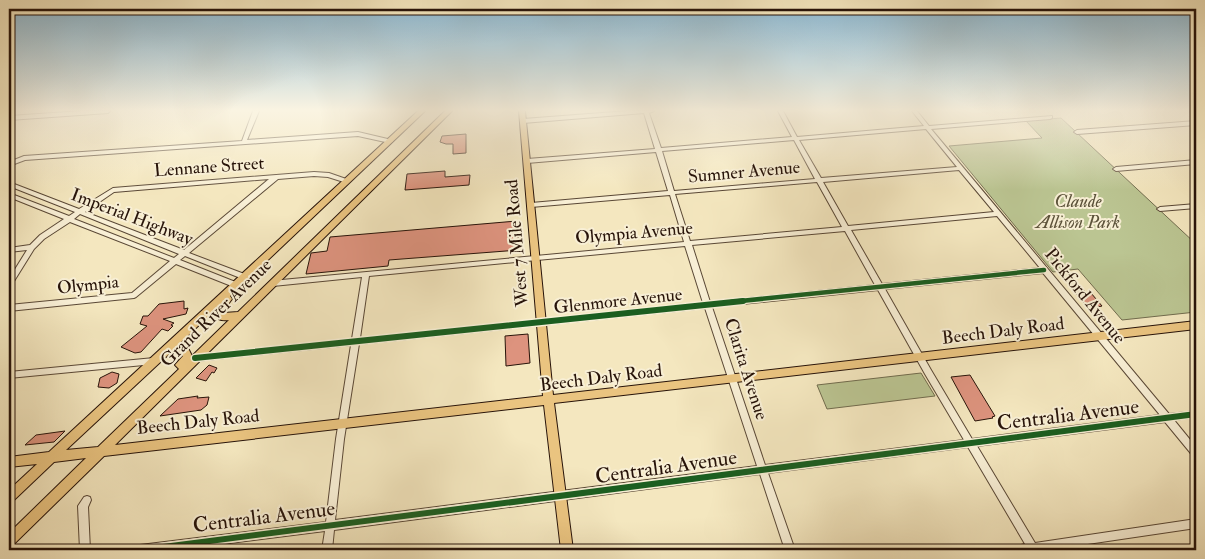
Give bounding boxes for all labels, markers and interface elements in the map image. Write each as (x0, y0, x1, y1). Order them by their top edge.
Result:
street label: Lennane Street (153, 152, 265, 182)
street label: Sumner Avenue (687, 156, 802, 188)
street label: West 7 Mile Road (500, 178, 534, 309)
street label: Imperial Highway (68, 183, 197, 251)
park label: Claude Allison Park (1034, 190, 1120, 234)
street label: Olympia Avenue (574, 216, 694, 250)
street label: Pickford Avenue (1039, 243, 1131, 349)
street label: Grand River Avenue (155, 254, 277, 372)
street label: Olympia (56, 270, 121, 300)
street label: Glenmore Avenue (553, 283, 684, 319)
street label: Beech Daly Road (940, 312, 1066, 350)
street label: Clarita Avenue (719, 315, 773, 423)
street label: Beech Daly Road (538, 359, 664, 397)
street label: Centralia Avenue (995, 393, 1141, 437)
street label: Beech Daly Road (135, 404, 261, 440)
street label: Centralia Avenue (593, 444, 739, 490)
street label: Centralia Avenue (191, 495, 337, 539)

